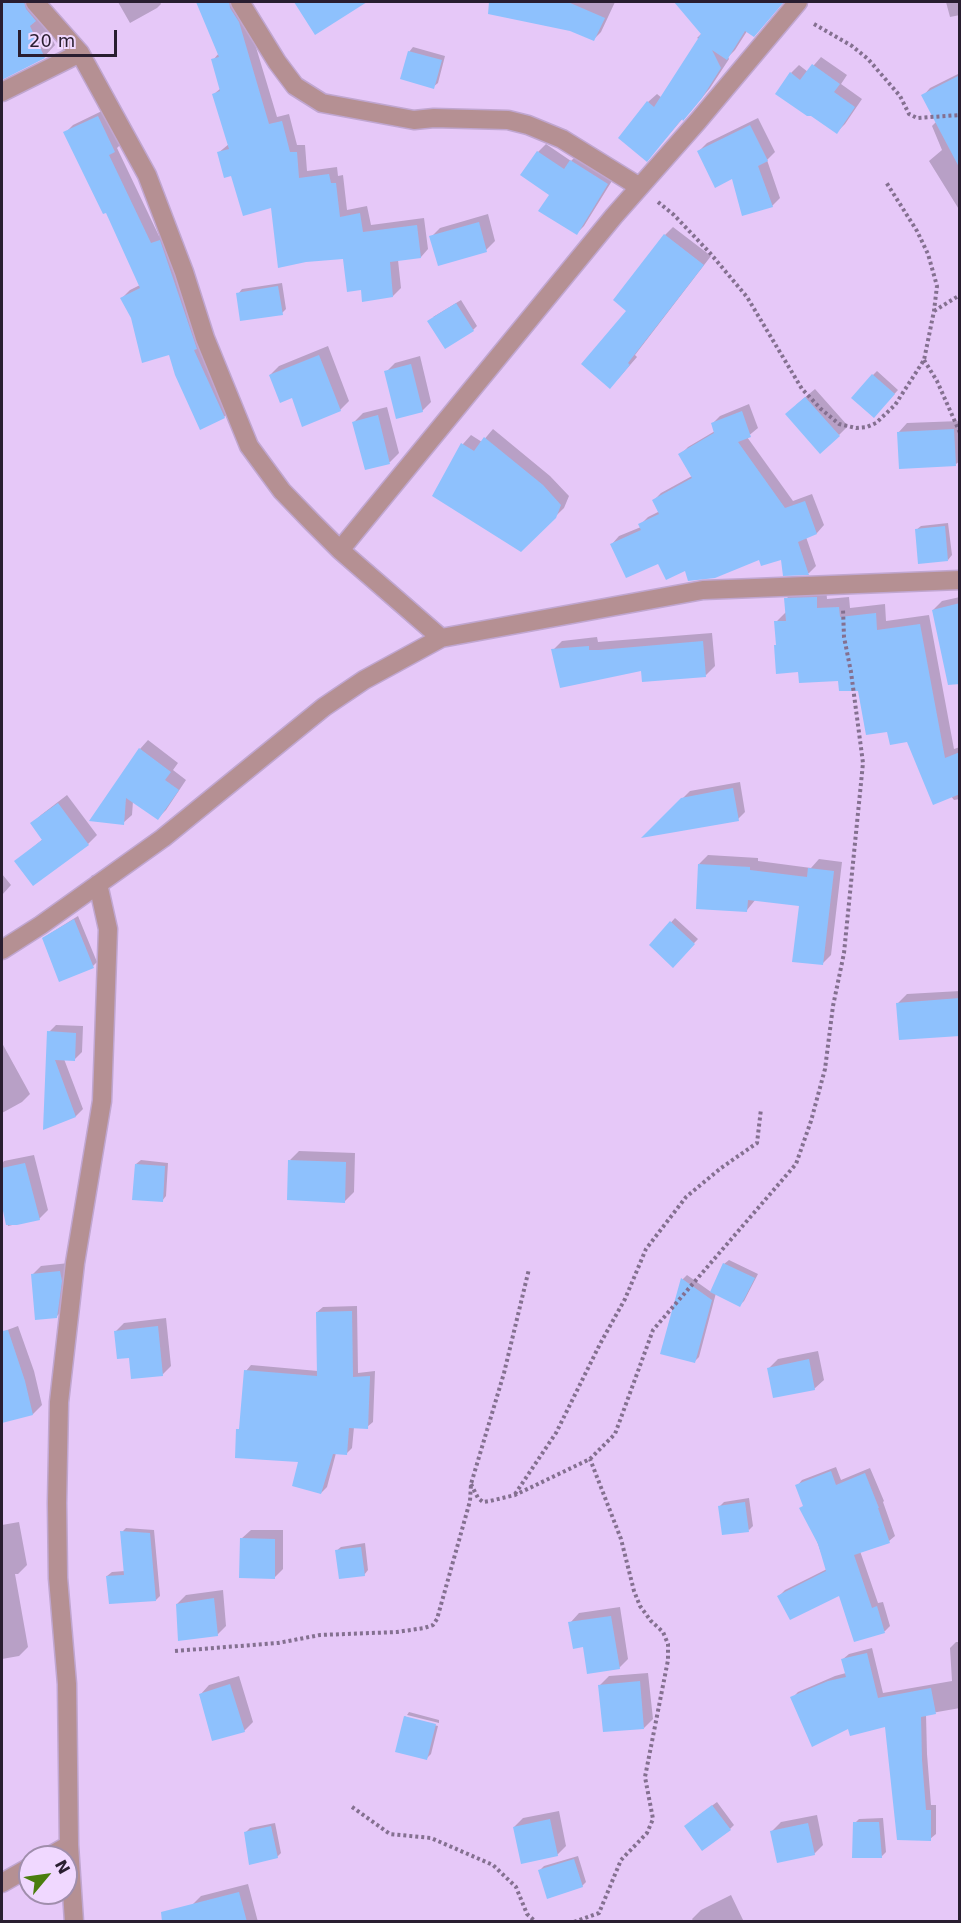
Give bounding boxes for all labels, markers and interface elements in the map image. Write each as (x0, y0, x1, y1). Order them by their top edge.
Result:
scale bar (21, 18, 120, 56)
text: 20 m (29, 30, 75, 51)
north arrow (18, 1845, 78, 1905)
text: N (51, 1857, 74, 1877)

